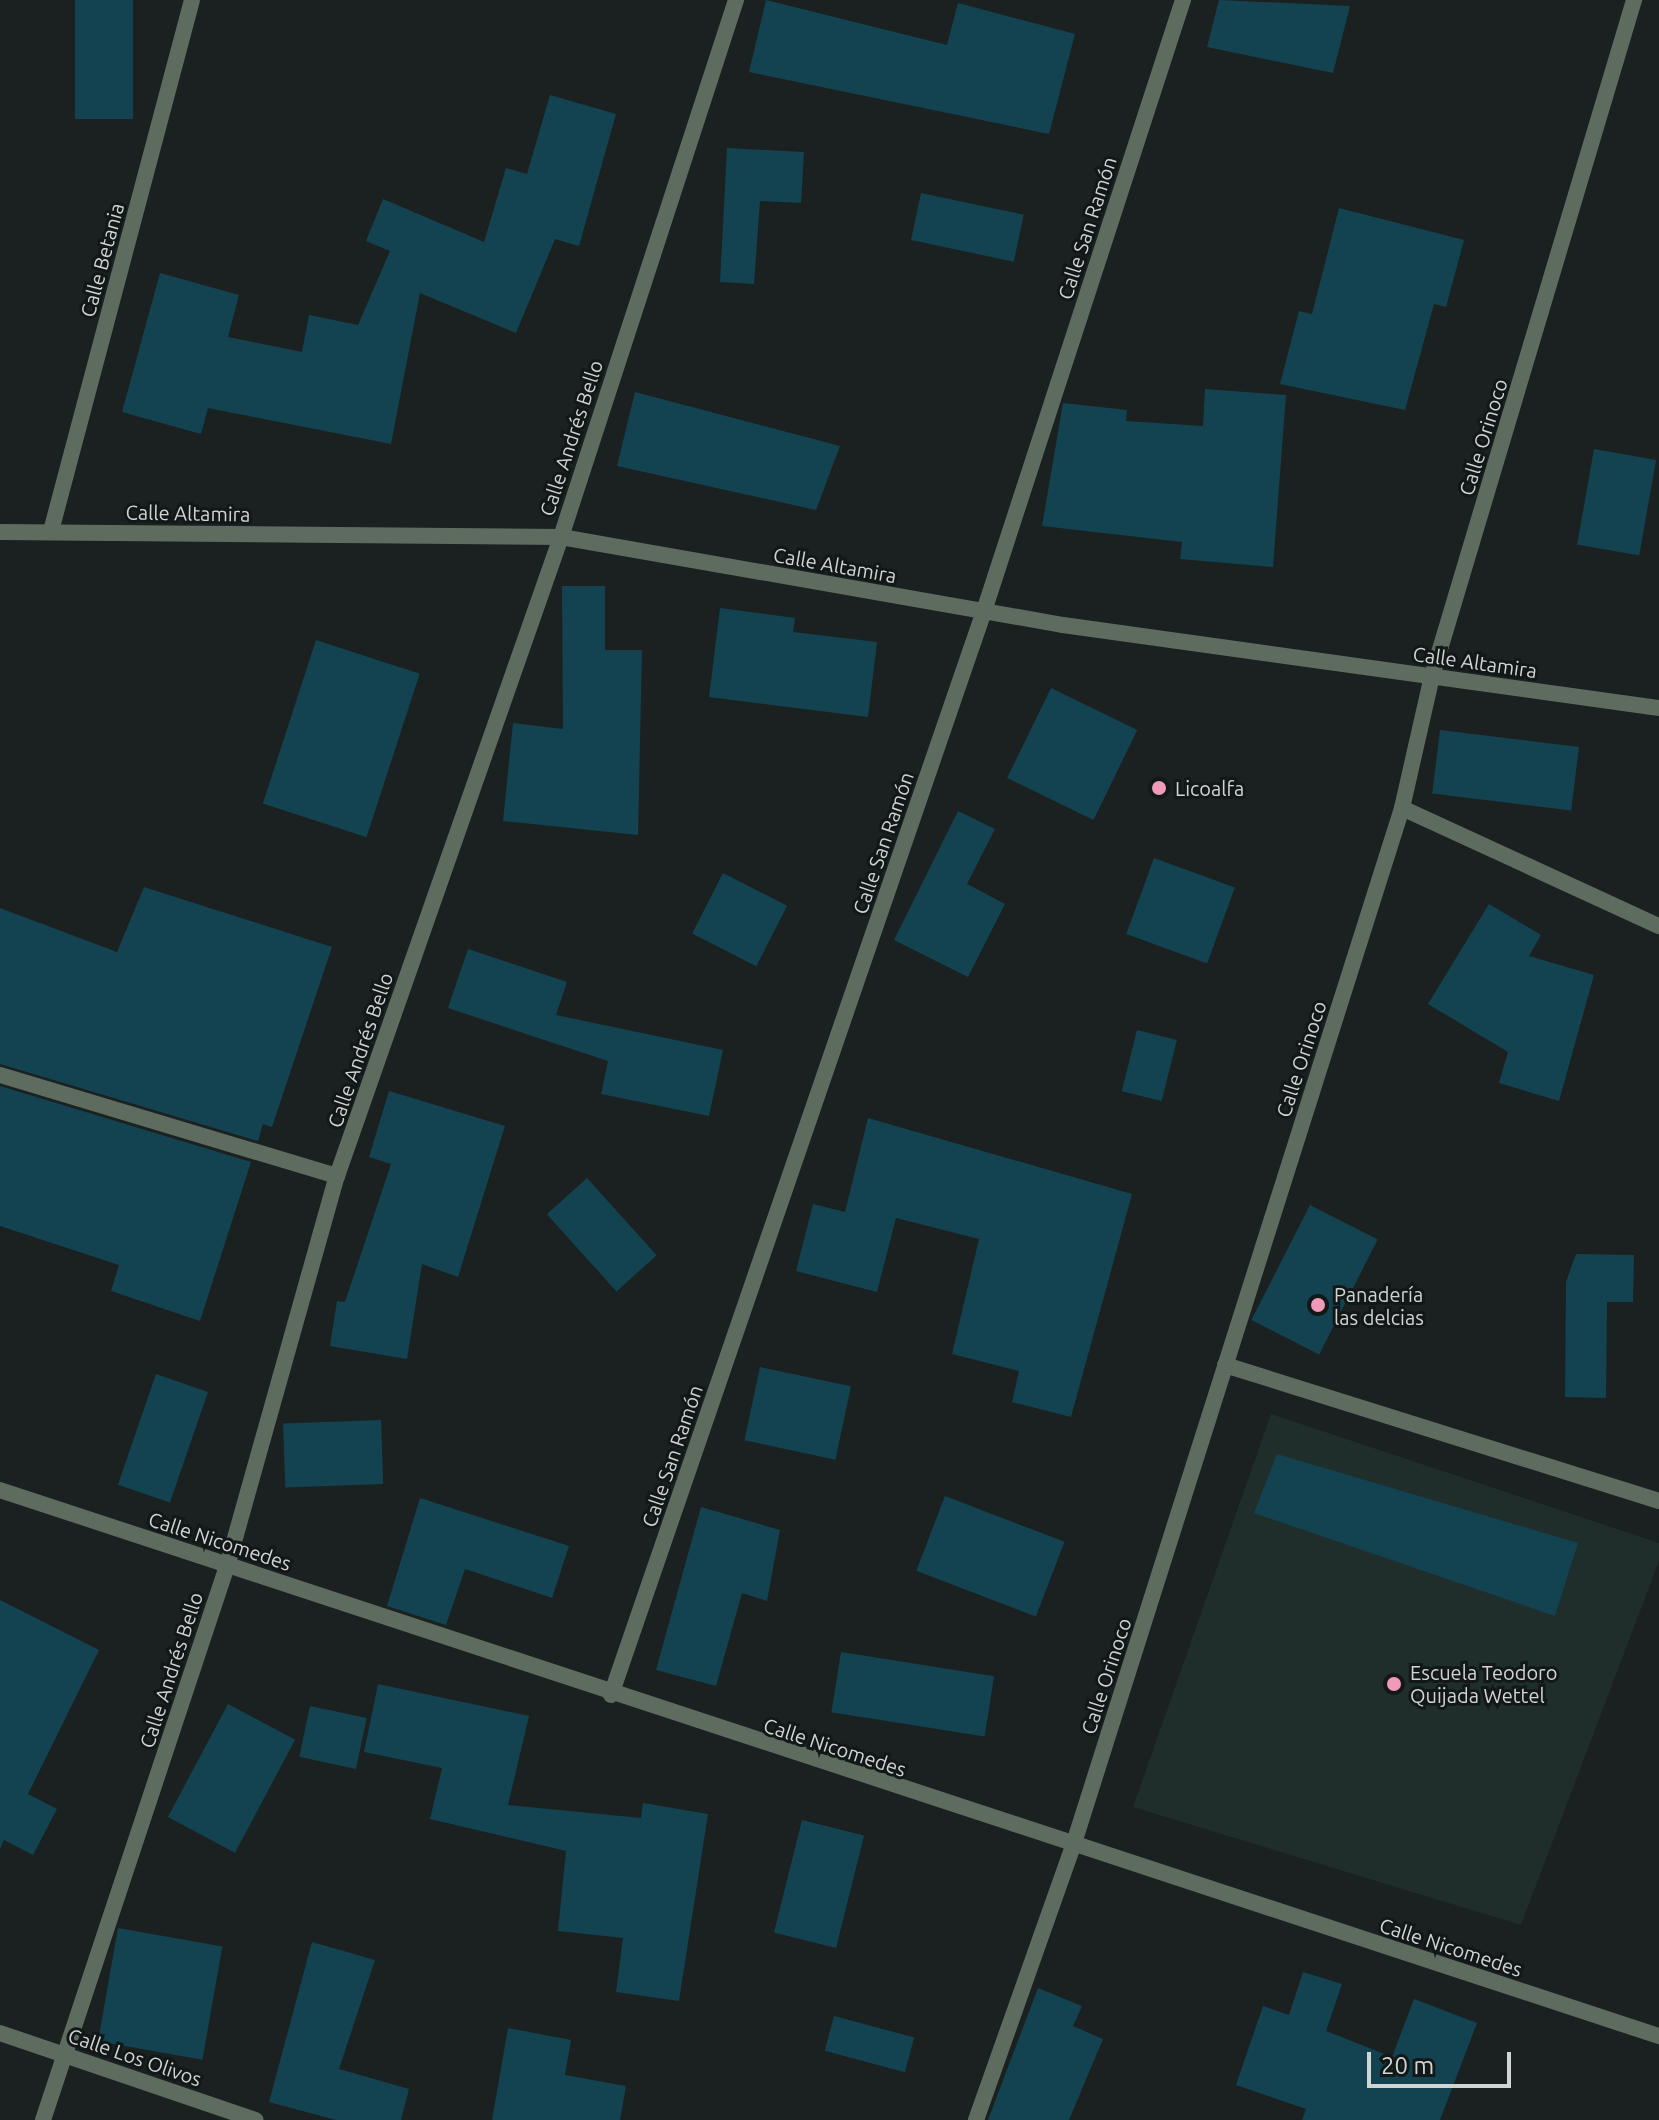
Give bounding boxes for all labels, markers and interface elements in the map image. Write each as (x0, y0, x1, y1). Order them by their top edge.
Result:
street label: Calle San Ramón (1053, 154, 1121, 302)
street label: Calle Betania (75, 200, 129, 320)
street label: Calle Andrés Bello (534, 357, 608, 519)
street label: Calle Orinoco (1454, 376, 1512, 498)
street label: Calle Altamira (125, 500, 251, 526)
street label: Calle Altamira (771, 542, 899, 588)
street label: Calle Altamira (1411, 641, 1539, 683)
street label: Calle San Ramón (847, 769, 919, 917)
place label: Licoalfa (1175, 776, 1244, 800)
marker: Licoalfa (1150, 779, 1168, 797)
street label: Calle Andrés Bello (322, 969, 398, 1131)
street label: Calle Orinoco (1271, 998, 1331, 1120)
place label: Panadería las delcias (1334, 1282, 1424, 1329)
marker: Panadería las delcias (1309, 1296, 1327, 1314)
street label: Calle San Ramón (636, 1382, 708, 1530)
street label: Calle Nicomedes (146, 1507, 294, 1575)
street label: Calle Andrés Bello (134, 1589, 208, 1751)
street label: Calle Orinoco (1076, 1615, 1136, 1737)
place label: Escuela Teodoro Quijada Wettel (1410, 1660, 1557, 1707)
marker: Escuela Teodoro Quijada Wettel (1385, 1675, 1403, 1693)
street label: Calle Nicomedes (761, 1713, 909, 1781)
street label: Calle Nicomedes (1377, 1913, 1525, 1981)
street label: Calle Los Olivos (65, 2023, 205, 2091)
scale bar (1371, 2036, 1515, 2086)
text: 20 m (1381, 2052, 1434, 2079)

